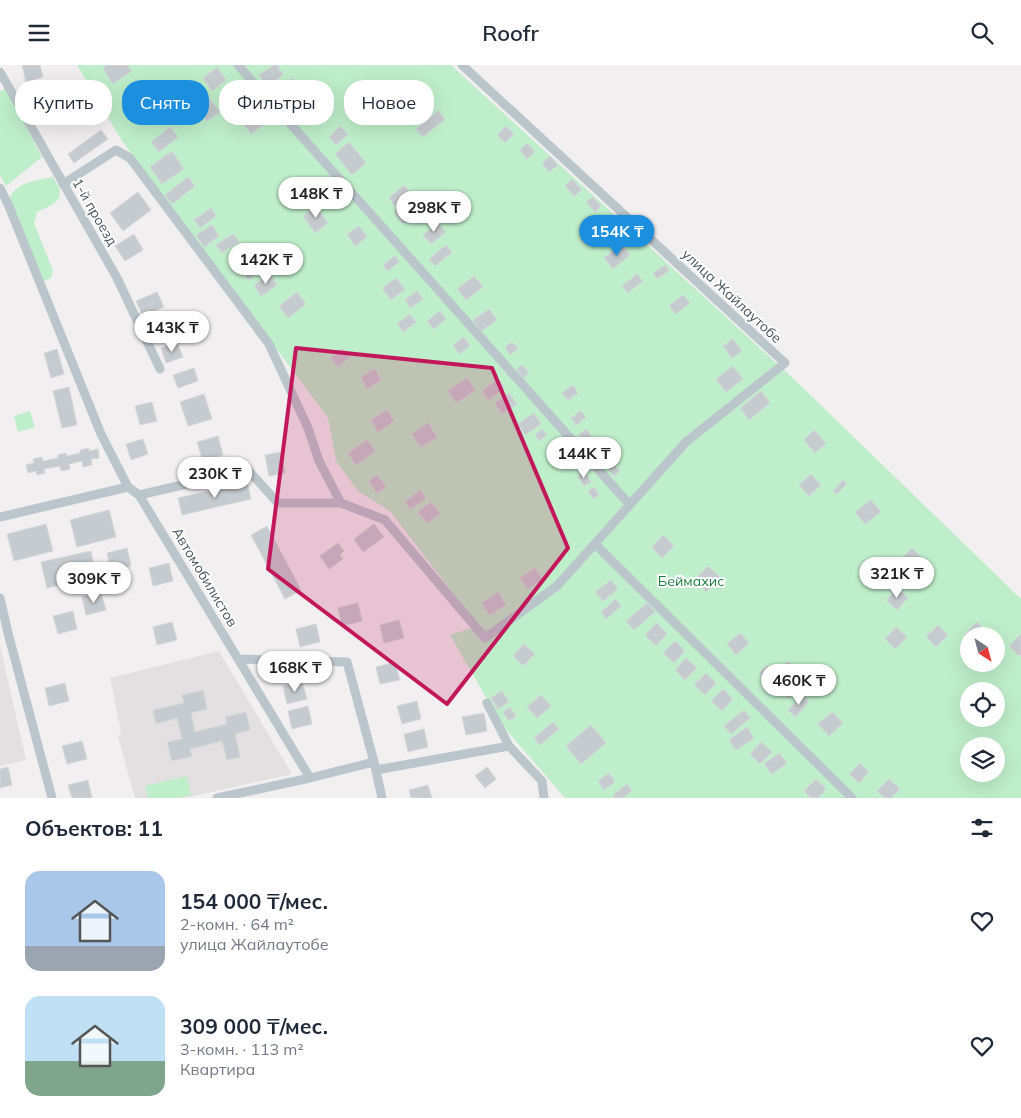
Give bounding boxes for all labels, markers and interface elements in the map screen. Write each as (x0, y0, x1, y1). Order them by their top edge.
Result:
icon: menu (25, 19, 53, 47)
text: Roofr (482, 19, 539, 47)
icon: search (968, 19, 996, 47)
chip: Купить (15, 80, 112, 125)
chip: Снять (122, 80, 209, 125)
chip: Фильтры (219, 80, 334, 125)
chip: Новое (344, 80, 434, 125)
street label: 1-й проезд (68, 175, 122, 249)
pin: 148K ₸ (275, 177, 357, 219)
text: 148K ₸ (289, 183, 343, 203)
pin: 298K ₸ (393, 191, 475, 233)
text: 298K ₸ (407, 197, 461, 217)
pin: 154K ₸ (576, 215, 658, 257)
text: 154K ₸ (590, 221, 644, 241)
pin: 142K ₸ (225, 243, 307, 285)
street label: улица Жайлаутобе (678, 245, 786, 347)
text: 142K ₸ (239, 249, 293, 269)
pin: 143K ₸ (131, 311, 213, 353)
text: 143K ₸ (145, 317, 199, 337)
pin: 144K ₸ (543, 437, 625, 479)
text: 144K ₸ (557, 443, 611, 463)
pin: 230K ₸ (174, 457, 256, 499)
text: 230K ₸ (188, 463, 242, 483)
street label: Автомобилистов (168, 524, 242, 630)
pin: 321K ₸ (856, 557, 938, 599)
pin: 309K ₸ (53, 561, 135, 604)
text: 321K ₸ (870, 563, 924, 583)
text: 309K ₸ (67, 568, 121, 588)
park label: Беймахис (658, 572, 724, 590)
north arrow (960, 627, 1005, 673)
map controls (960, 627, 1005, 782)
pin: 168K ₸ (254, 651, 336, 693)
text: 168K ₸ (268, 657, 322, 677)
pin: 460K ₸ (758, 663, 840, 706)
text: 460K ₸ (772, 670, 826, 690)
button: locate (960, 682, 1005, 727)
button: layers (960, 737, 1005, 782)
icon: filters (968, 814, 996, 842)
text: Объектов: 11 (25, 815, 163, 841)
text: 154 000 ₸/мес. (180, 888, 328, 914)
icon: home (65, 891, 125, 951)
icon: heart (968, 907, 996, 935)
text: 2-комн. · 64 m² (180, 914, 294, 934)
text: улица Жайлаутобе (180, 934, 329, 954)
text: 309 000 ₸/мес. (180, 1013, 328, 1039)
icon: home (65, 1016, 125, 1076)
icon: heart (968, 1032, 996, 1060)
text: 3-комн. · 113 m² (180, 1039, 304, 1059)
text: Квартира (180, 1059, 255, 1079)

